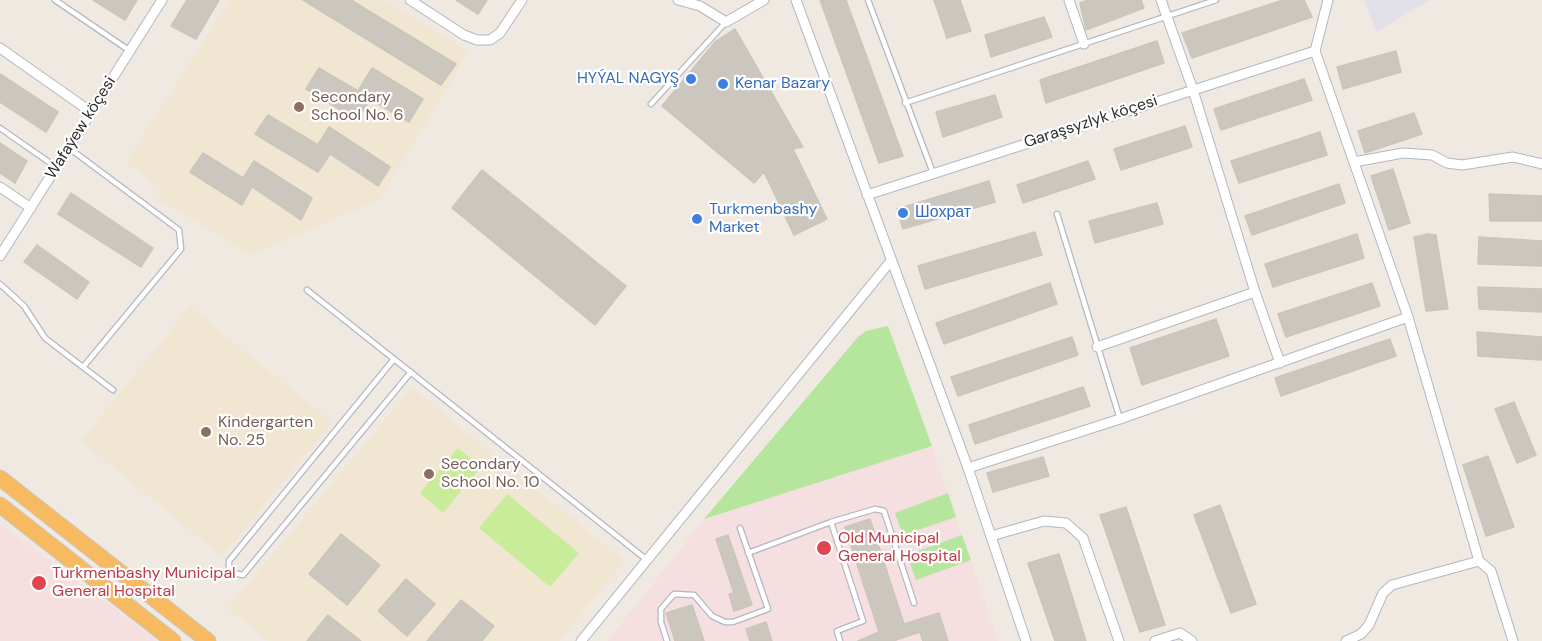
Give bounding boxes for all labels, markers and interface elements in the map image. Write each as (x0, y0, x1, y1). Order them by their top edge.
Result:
place label: HYÝAL NAGYŞ (577, 69, 679, 89)
marker: HYÝAL NAGYŞ (684, 72, 698, 86)
street label: Wafaýew köçesi (42, 73, 120, 183)
place label: Kenar Bazary (735, 74, 830, 94)
marker: Kenar Bazary (716, 77, 730, 91)
place label: Secondary School No. 6 (311, 88, 403, 126)
street label: Garaşsyzlyk köçesi (1022, 91, 1160, 153)
marker: Secondary School No. 6 (292, 100, 306, 114)
place label: Turkmenbashy Market (709, 200, 817, 238)
place label: Шохрат (915, 203, 971, 223)
marker: Шохрат (896, 206, 910, 220)
marker: Turkmenbashy Market (690, 212, 704, 226)
place label: Kindergarten No. 25 (218, 413, 313, 451)
marker: Kindergarten No. 25 (199, 425, 213, 439)
place label: Secondary School No. 10 (441, 455, 539, 493)
marker: Secondary School No. 10 (422, 467, 436, 481)
place label: Old Municipal General Hospital (838, 529, 961, 567)
marker: Old Municipal General Hospital (815, 539, 833, 557)
place label: Turkmenbashy Municipal General Hospital (52, 564, 236, 602)
marker: Turkmenbashy Municipal General Hospital (30, 574, 48, 592)

